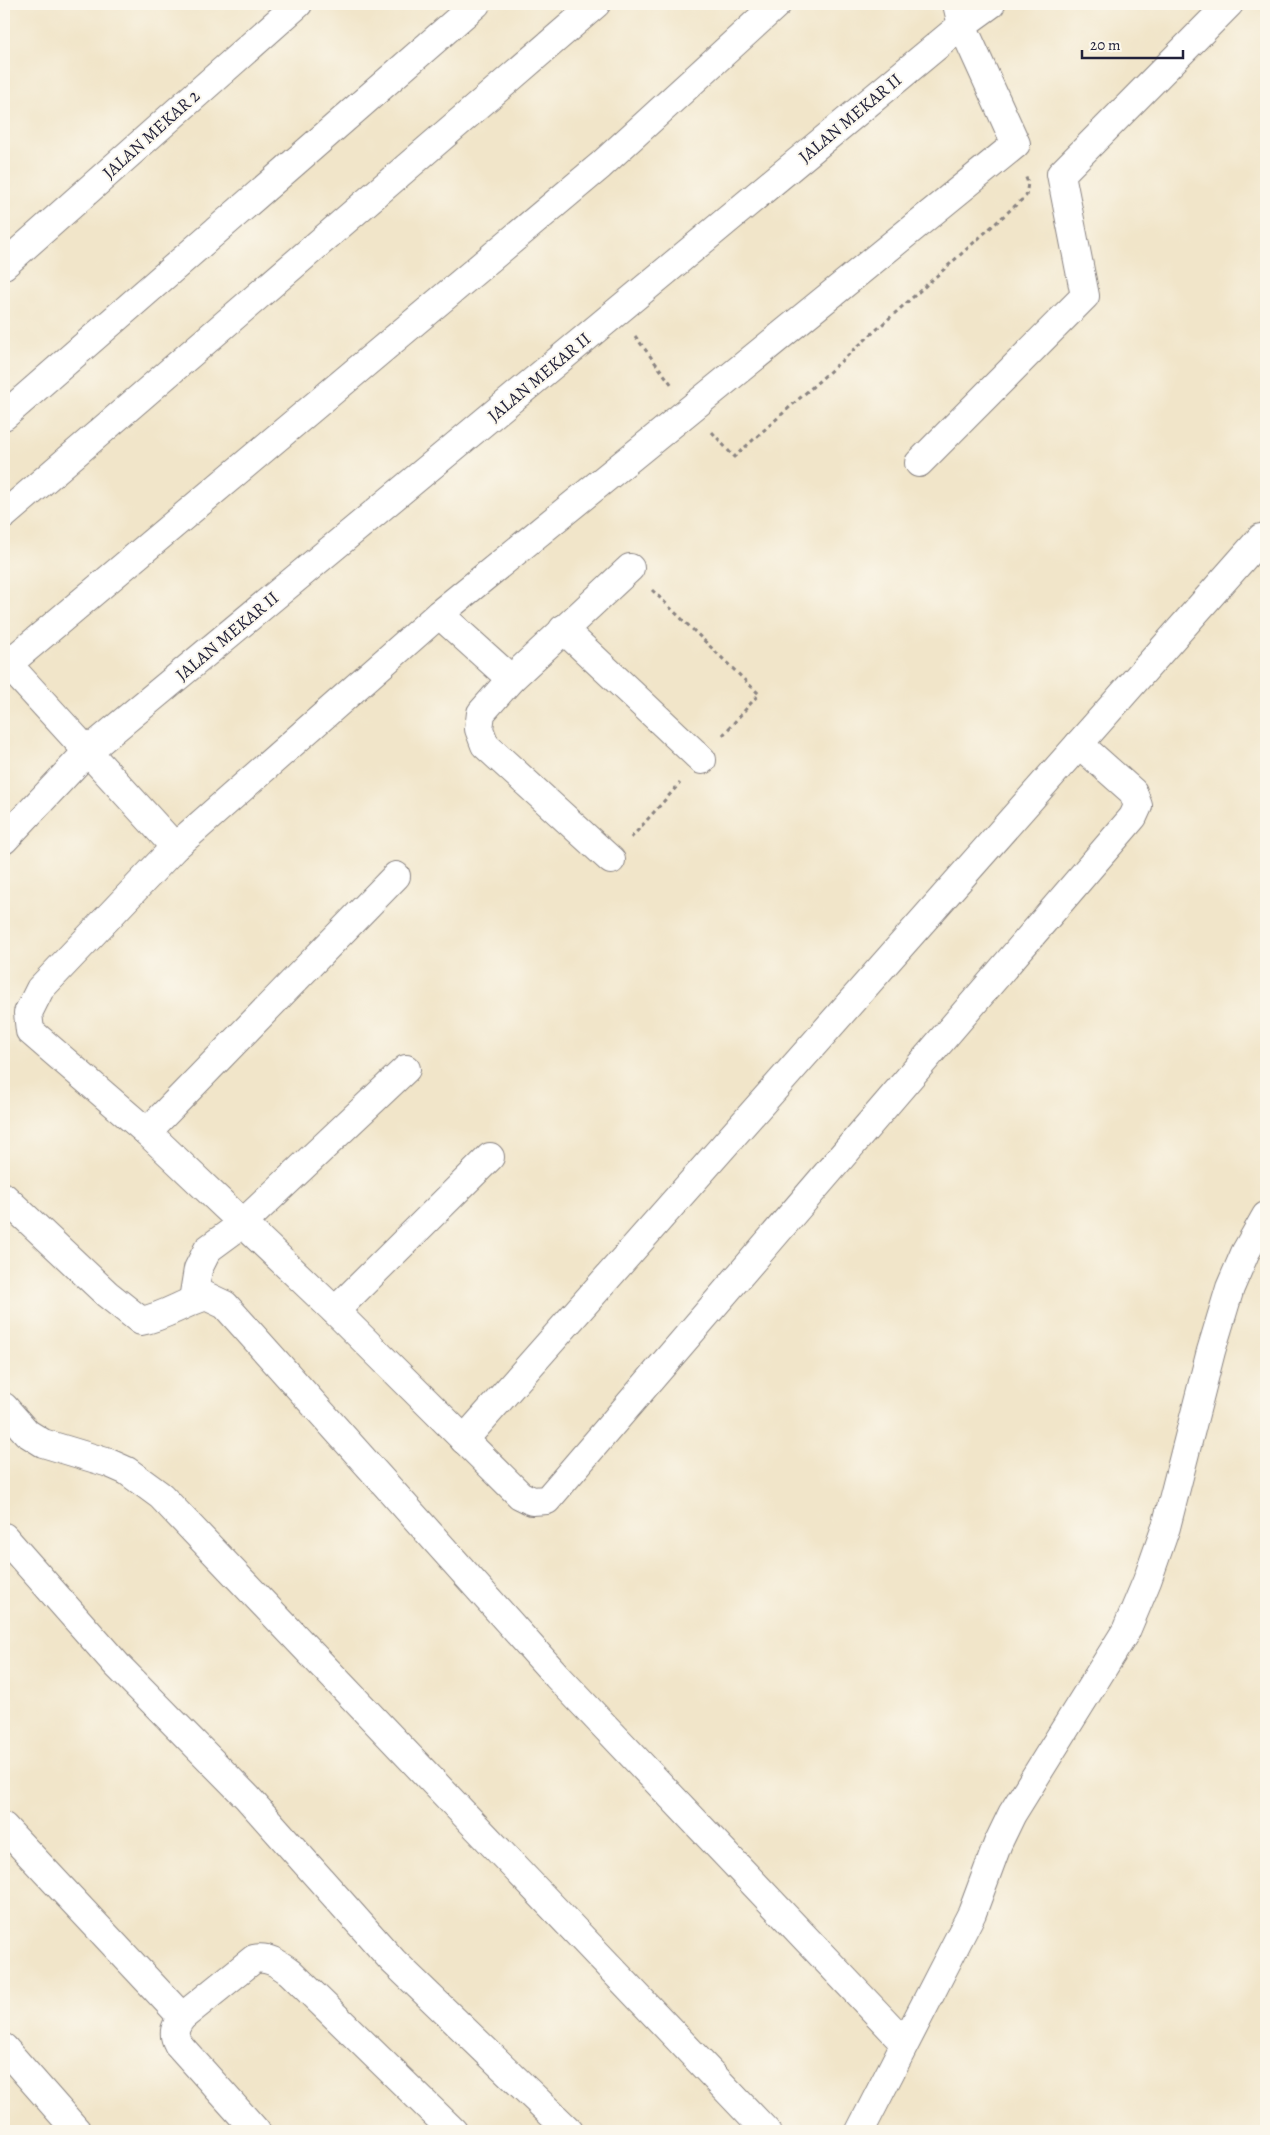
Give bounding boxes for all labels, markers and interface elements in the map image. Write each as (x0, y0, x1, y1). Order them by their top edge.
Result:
scale bar (1082, 28, 1184, 60)
text: 20 m (1090, 35, 1121, 55)
street label: JALAN MEKAR II (793, 68, 907, 168)
street label: JALAN MEKAR 2 (97, 84, 205, 184)
street label: JALAN MEKAR II (482, 327, 596, 427)
street label: JALAN MEKAR II (170, 586, 284, 686)

